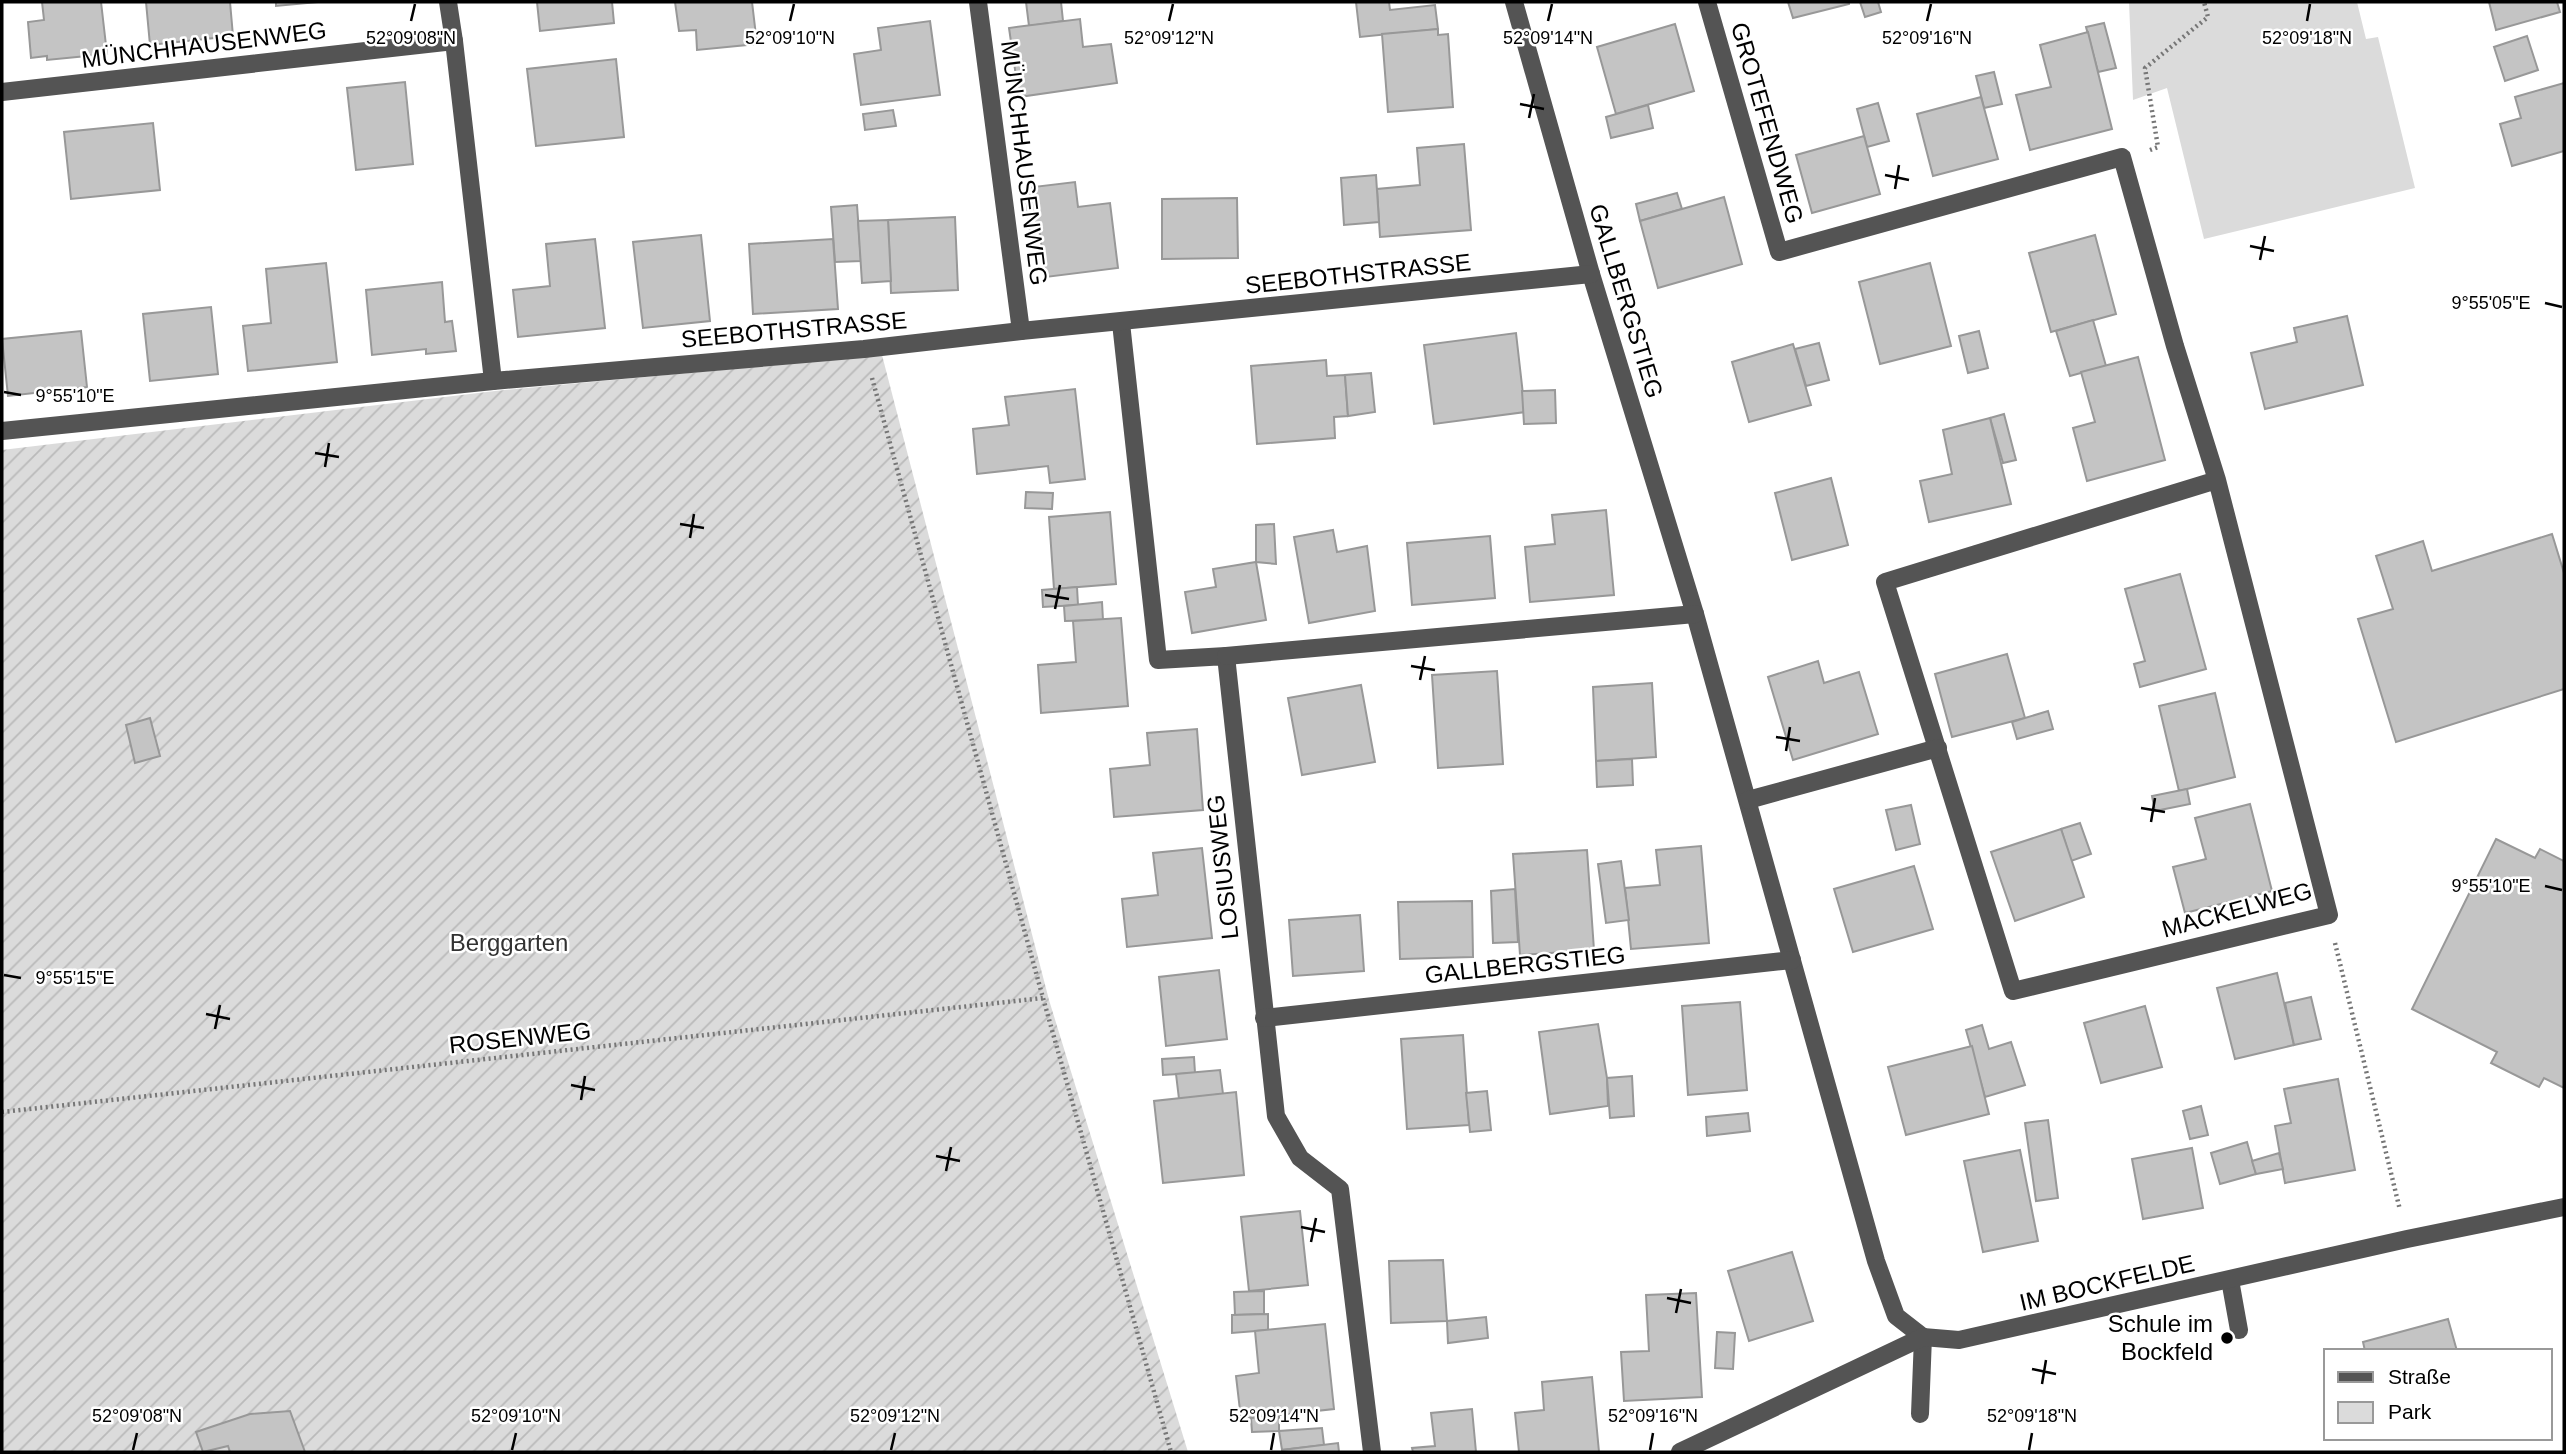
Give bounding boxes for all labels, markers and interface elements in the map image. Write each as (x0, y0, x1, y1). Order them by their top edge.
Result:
street label: MÜNCHHAUSENWEG (80, 16, 328, 73)
street label: GROTEFENDWEG (1726, 19, 1809, 227)
text: 52°09'08"N (366, 28, 456, 48)
text: 52°09'10"N (745, 28, 835, 48)
text: 52°09'12"N (1124, 28, 1214, 48)
text: 52°09'14"N (1503, 28, 1593, 48)
text: 52°09'16"N (1882, 28, 1972, 48)
text: 52°09'18"N (2262, 28, 2352, 48)
street label: MÜNCHHAUSENWEG (996, 39, 1053, 287)
street label: GALLBERGSTIEG (1584, 201, 1669, 401)
street label: SEEBOTHSTRASSE (1244, 248, 1472, 299)
text: 9°55'05"E (2451, 293, 2531, 313)
street label: SEEBOTHSTRASSE (680, 306, 908, 353)
text: 9°55'10"E (35, 386, 115, 406)
street label: LOSIUSWEG (1201, 793, 1244, 941)
text: 9°55'10"E (2451, 876, 2531, 896)
street label: MACKELWEG (2159, 877, 2315, 943)
park label: Berggarten (450, 929, 568, 956)
street label: GALLBERGSTIEG (1423, 941, 1627, 988)
text: 9°55'15"E (35, 968, 115, 988)
street label: ROSENWEG (448, 1017, 592, 1058)
street label: IM BOCKFELDE (2017, 1249, 2197, 1316)
place label: Schule im Bockfeld (2108, 1310, 2213, 1365)
marker: Schule im Bockfeld (2219, 1330, 2235, 1346)
legend (2324, 1349, 2552, 1440)
text: Straße (2388, 1365, 2451, 1388)
text: Park (2388, 1400, 2432, 1423)
text: 52°09'08"N (92, 1406, 182, 1426)
text: 52°09'10"N (471, 1406, 561, 1426)
text: 52°09'12"N (850, 1406, 940, 1426)
text: 52°09'14"N (1229, 1406, 1319, 1426)
text: 52°09'16"N (1608, 1406, 1698, 1426)
text: 52°09'18"N (1987, 1406, 2077, 1426)

